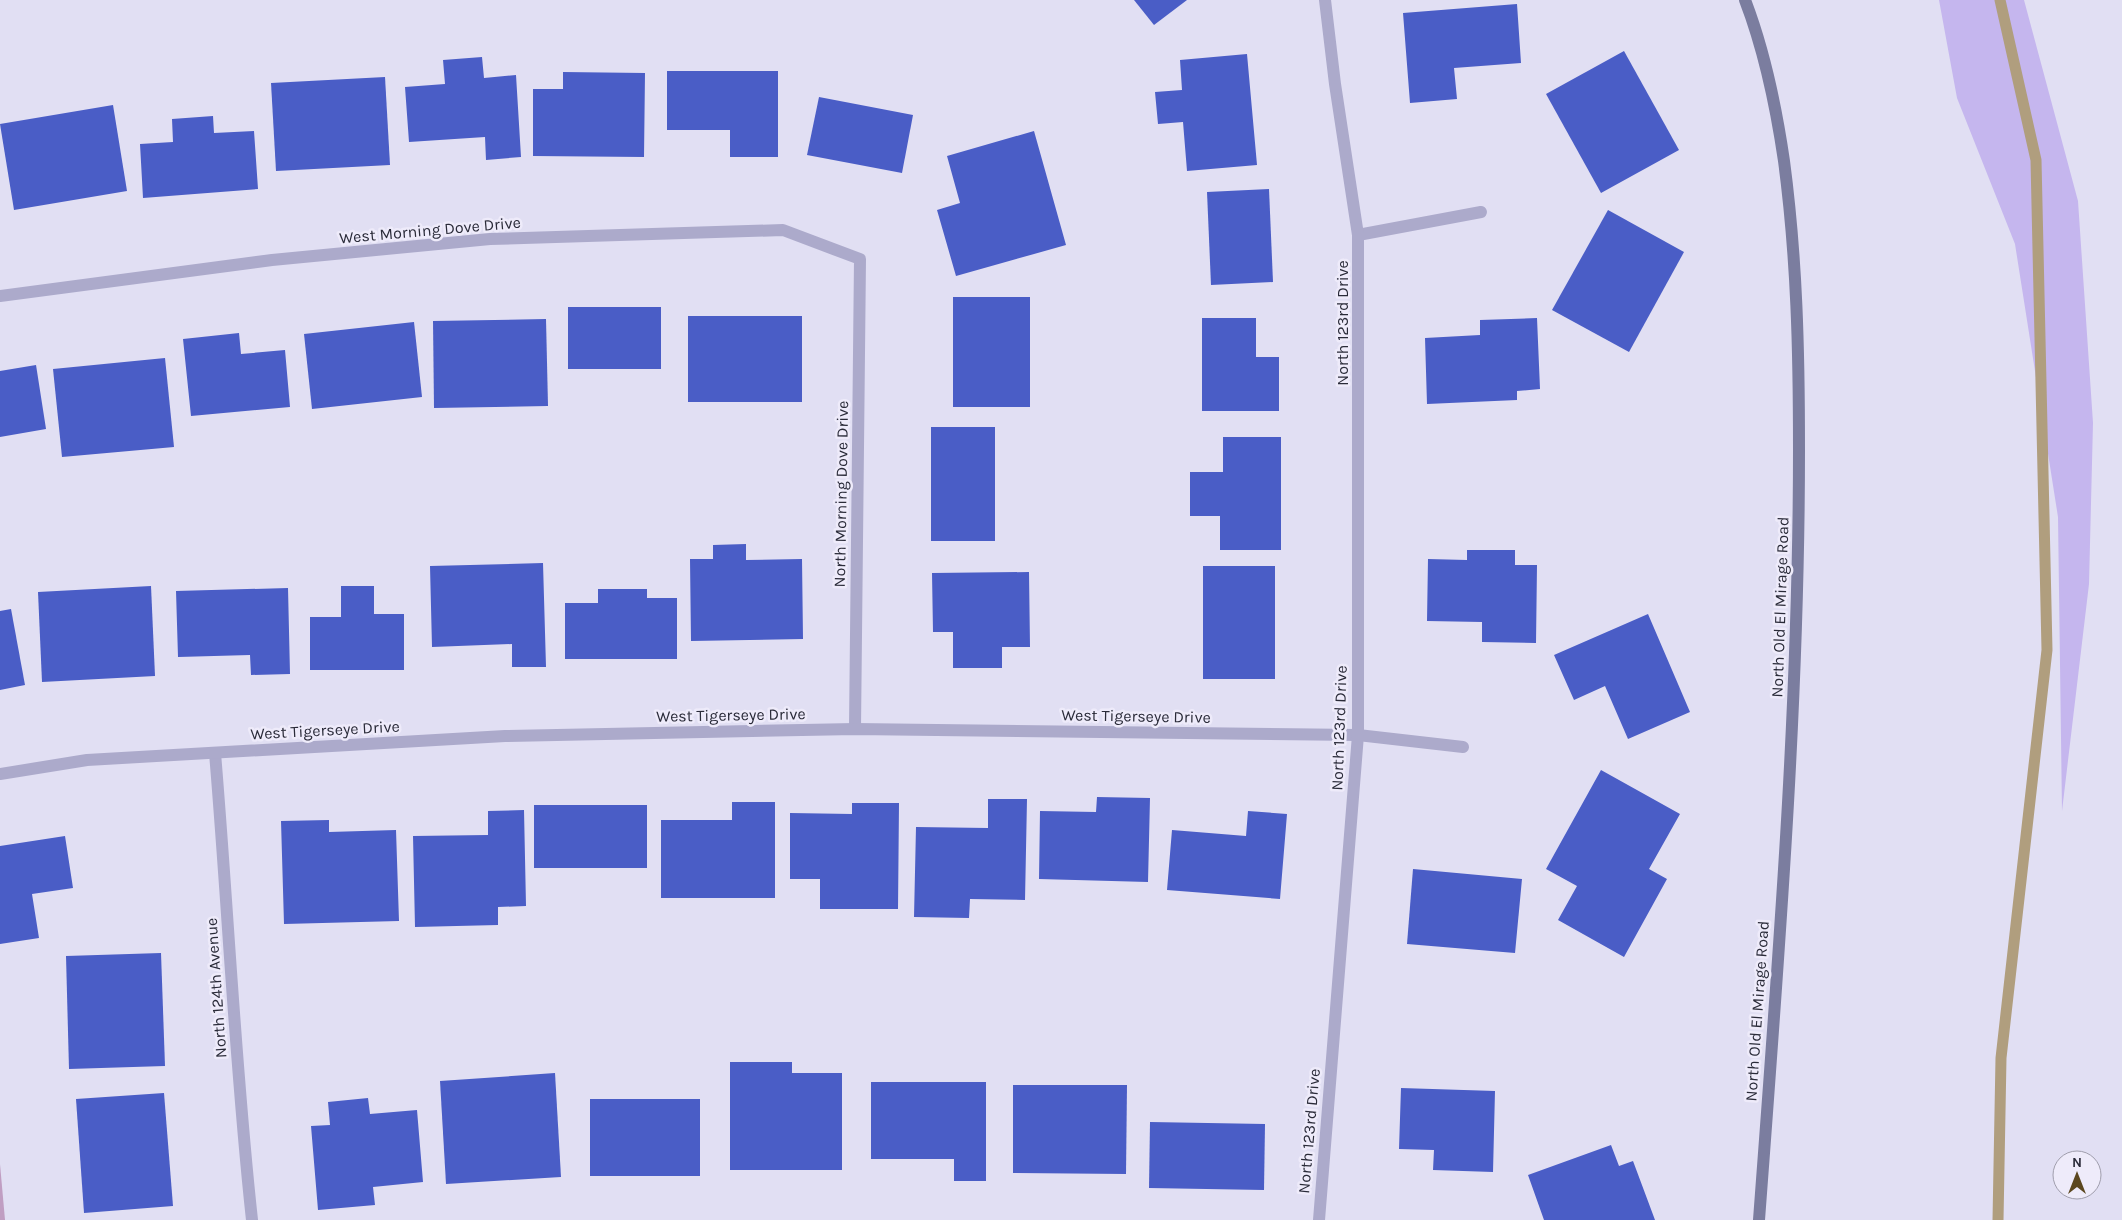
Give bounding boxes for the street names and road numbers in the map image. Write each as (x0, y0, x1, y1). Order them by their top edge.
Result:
street label: West Morning Dove Drive (339, 213, 521, 247)
street label: North 123rd Drive (1333, 260, 1352, 386)
street label: North Morning Dove Drive (830, 401, 852, 587)
street label: North Old El Mirage Road (1767, 516, 1793, 698)
street label: North 123rd Drive (1327, 665, 1351, 791)
street label: West Tigerseye Drive (656, 704, 806, 726)
street label: West Tigerseye Drive (1061, 705, 1211, 727)
street label: West Tigerseye Drive (250, 717, 400, 743)
street label: North 124th Avenue (202, 917, 230, 1059)
street label: North Old El Mirage Road (1741, 920, 1773, 1102)
street label: North 123rd Drive (1294, 1068, 1324, 1194)

